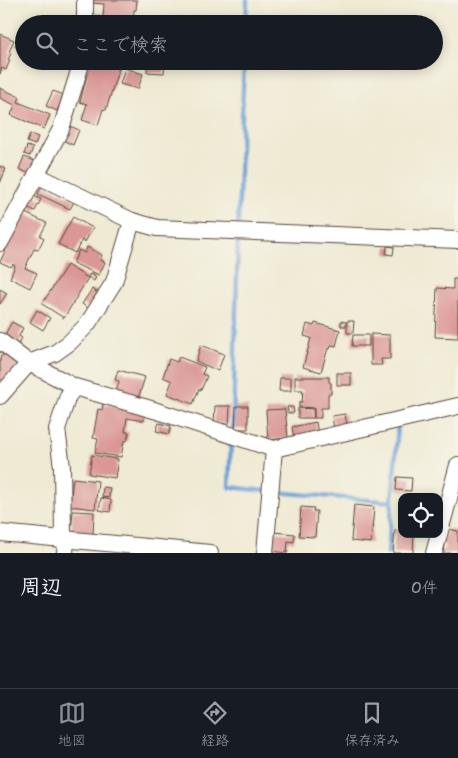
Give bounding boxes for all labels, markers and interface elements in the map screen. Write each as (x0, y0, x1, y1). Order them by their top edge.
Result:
search box (15, 15, 443, 70)
icon: search (33, 29, 61, 57)
text: ここで検索 (73, 32, 168, 57)
map controls (398, 493, 443, 538)
button: locate (398, 493, 443, 538)
text: 周辺 (20, 573, 62, 601)
text: 0件 (411, 577, 438, 598)
tab: 地図 (58, 699, 86, 749)
tab: 経路 (201, 699, 229, 749)
tab: 保存済み (344, 699, 400, 749)

